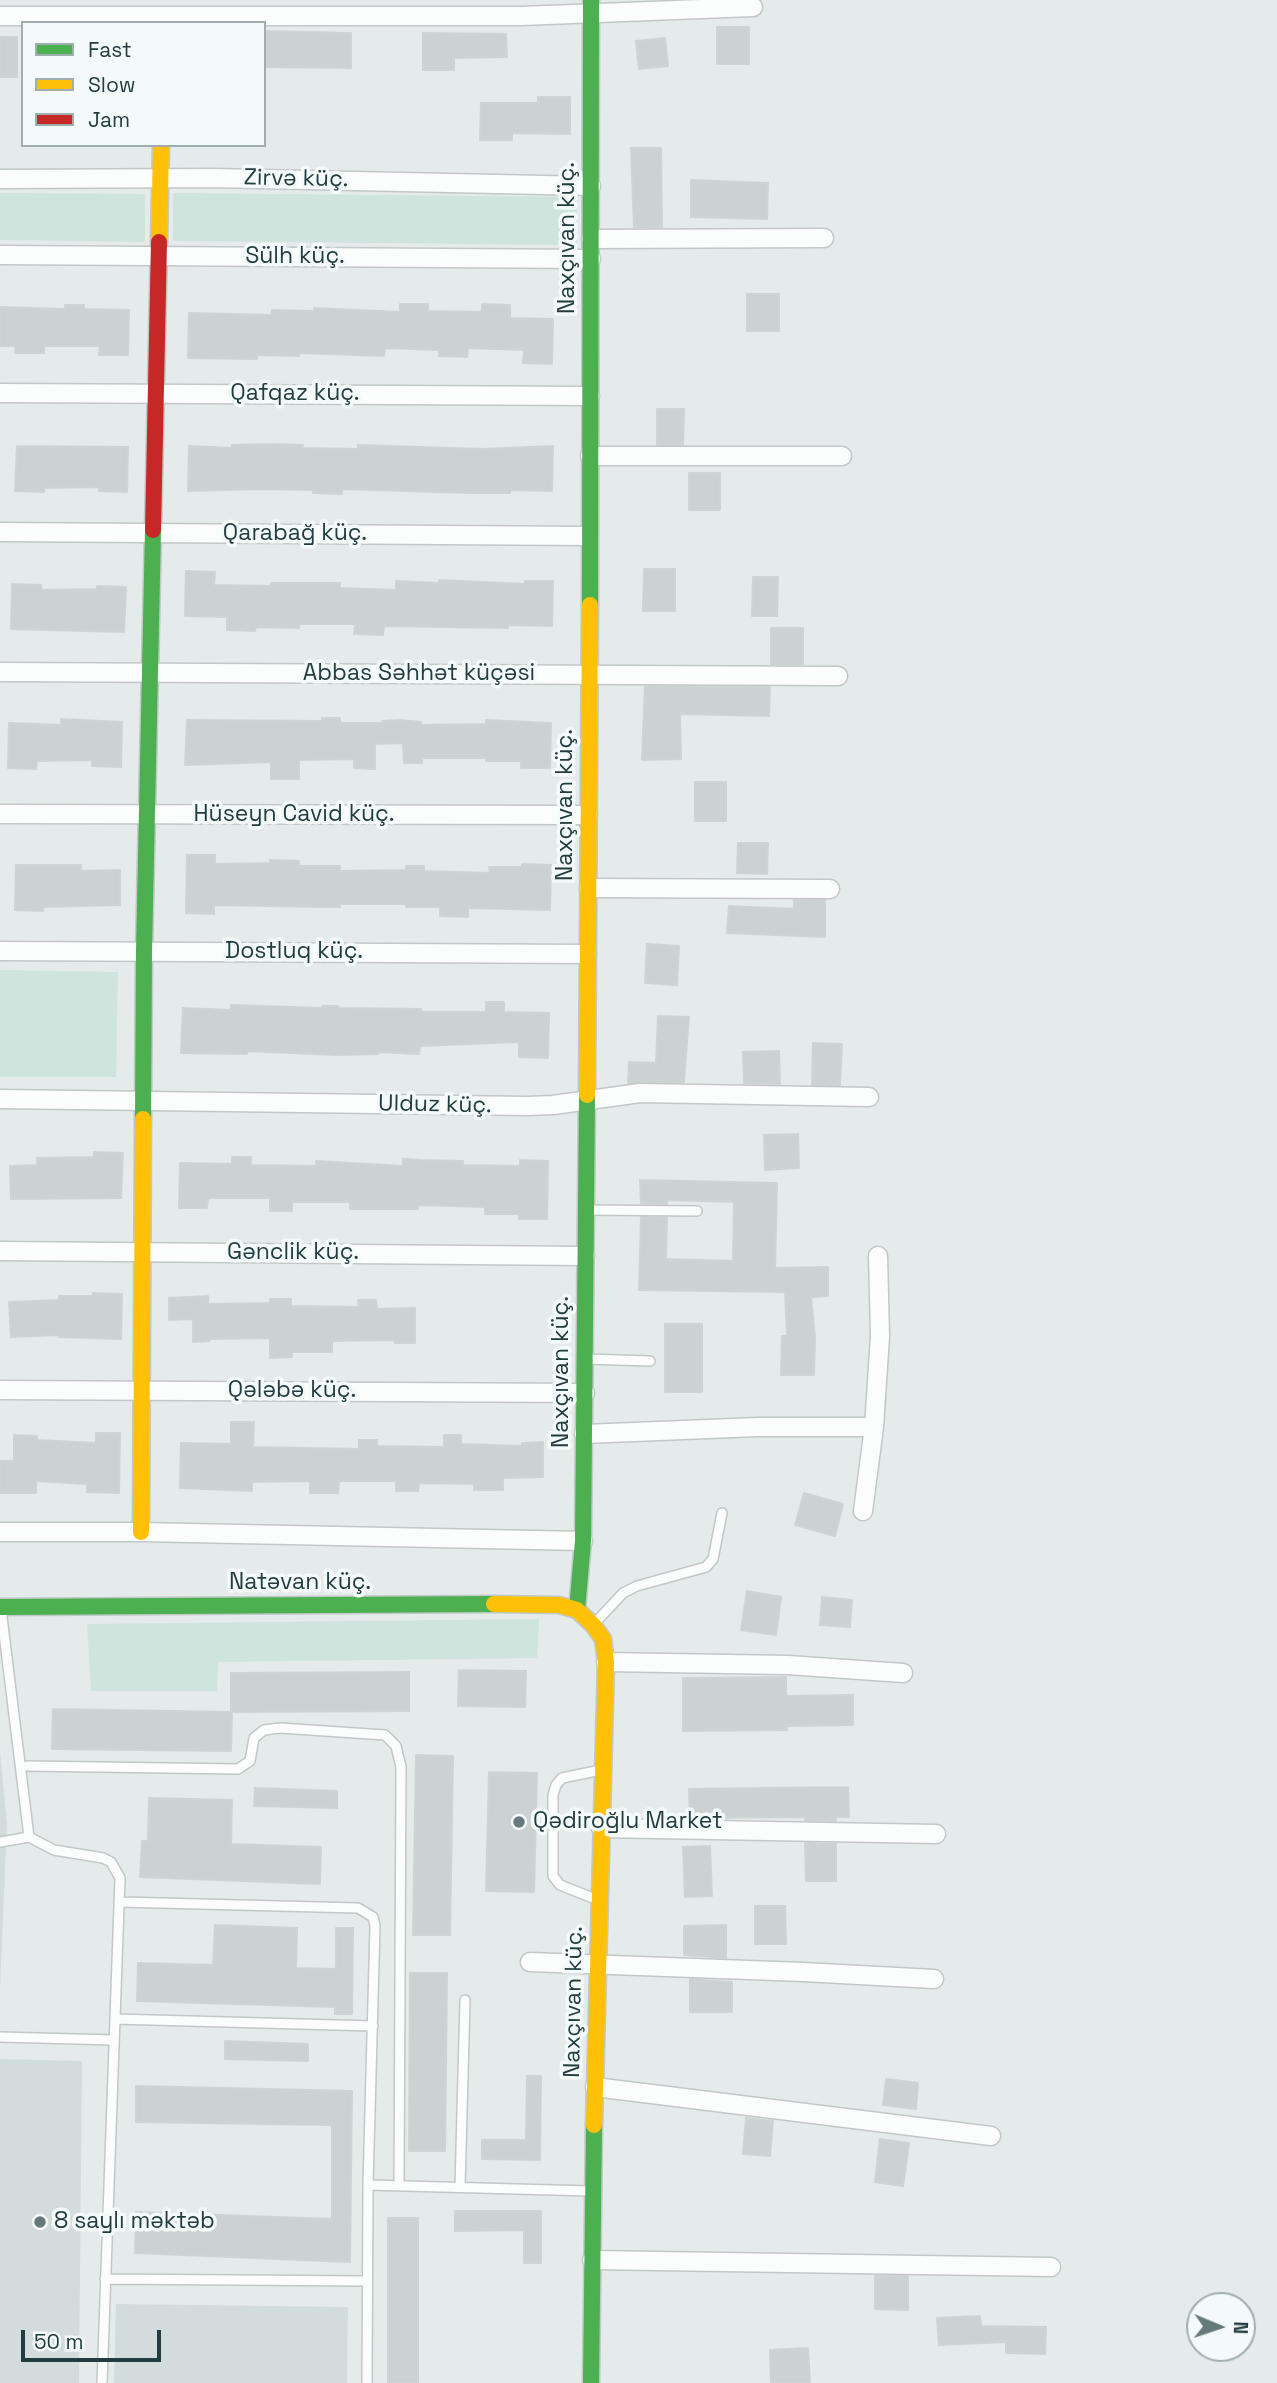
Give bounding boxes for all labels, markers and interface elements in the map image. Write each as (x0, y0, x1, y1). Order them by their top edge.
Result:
legend (21, 21, 266, 147)
text: Fast (88, 36, 132, 63)
text: Slow (88, 71, 136, 98)
text: Jam (88, 106, 130, 133)
street label: Naxçıvan küç. (554, 162, 582, 314)
street label: Zirvə küç. (243, 164, 349, 194)
street label: Sülh küç. (245, 243, 345, 271)
street label: Qafqaz küç. (230, 380, 360, 408)
street label: Qarabağ küç. (223, 520, 367, 548)
street label: Abbas Səhhət küçəsi (303, 660, 535, 688)
street label: Naxçıvan küç. (552, 729, 580, 881)
street label: Hüseyn Cavid küç. (194, 801, 394, 829)
street label: Dostluq küç. (225, 938, 363, 966)
street label: Ulduz küç. (378, 1090, 492, 1120)
street label: Gənclik küç. (227, 1239, 359, 1267)
street label: Naxçıvan küç. (548, 1296, 576, 1448)
street label: Qələbə küç. (228, 1377, 356, 1405)
street label: Natəvan küç. (229, 1569, 371, 1597)
place label: Qədiroğlu Market (533, 1808, 723, 1836)
marker: Qədiroğlu Market (511, 1814, 527, 1830)
street label: Naxçıvan küç. (559, 1926, 589, 2078)
place label: 8 saylı məktəb (54, 2208, 215, 2236)
marker: 8 saylı məktəb (32, 2214, 48, 2230)
north arrow (1186, 2292, 1256, 2362)
scale bar (24, 2316, 164, 2360)
text: N (1228, 2321, 1253, 2334)
text: 50 m (34, 2328, 84, 2355)

